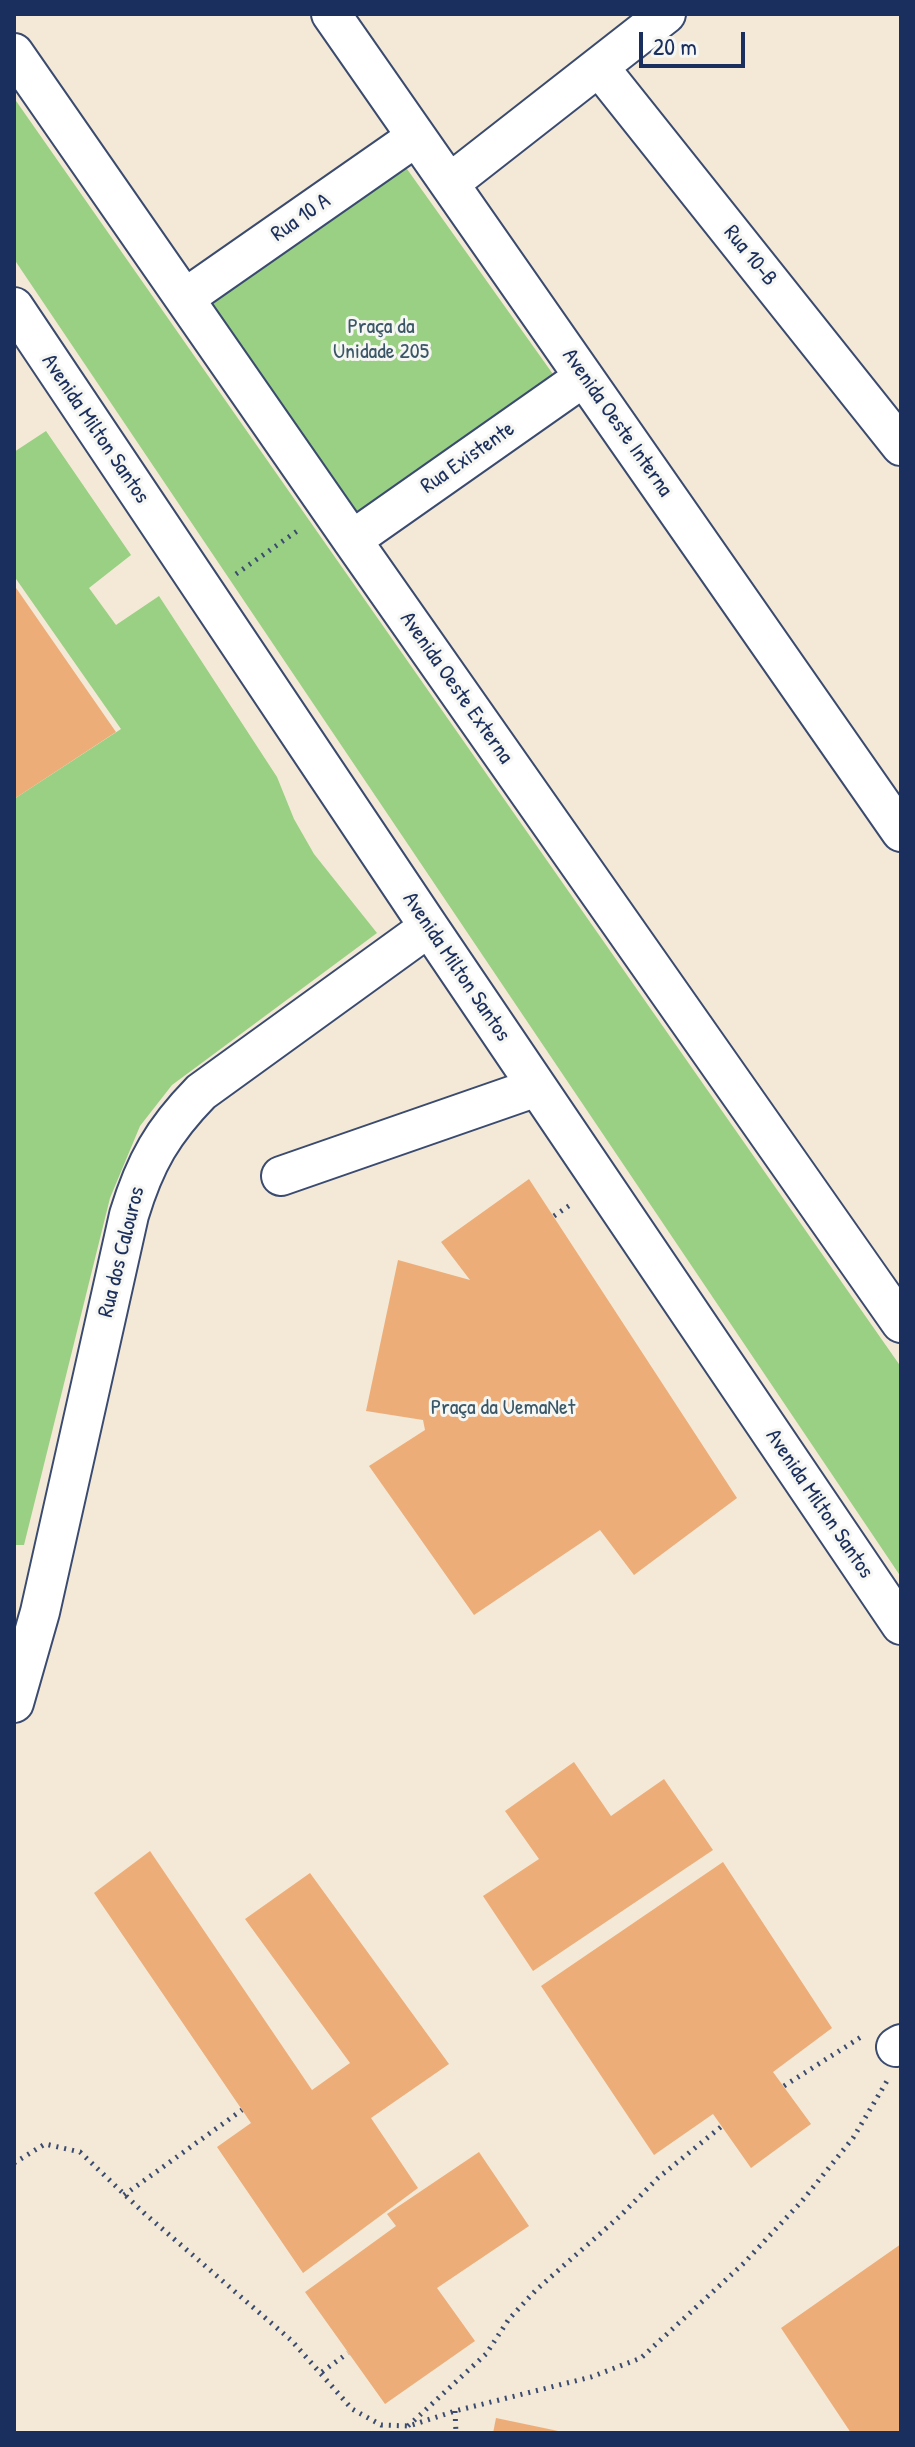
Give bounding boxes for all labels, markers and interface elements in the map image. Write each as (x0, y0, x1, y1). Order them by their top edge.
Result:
scale bar (643, 16, 749, 66)
text: 20 m (653, 30, 697, 62)
street label: Rua 10 A (266, 188, 336, 248)
street label: Rua 10-B (718, 220, 782, 292)
park label: Praça da Unidade 205 (333, 314, 429, 366)
street label: Avenida Oeste Interna (556, 344, 678, 502)
street label: Avenida Milton Santos (35, 349, 155, 509)
street label: Rua Existente (416, 416, 520, 500)
street label: Avenida Oeste Externa (394, 607, 518, 769)
street label: Avenida Milton Santos (396, 887, 516, 1047)
street label: Rua dos Calouros (93, 1184, 151, 1320)
park label: Praça da UemaNet (431, 1395, 575, 1421)
street label: Avenida Milton Santos (759, 1424, 879, 1584)

